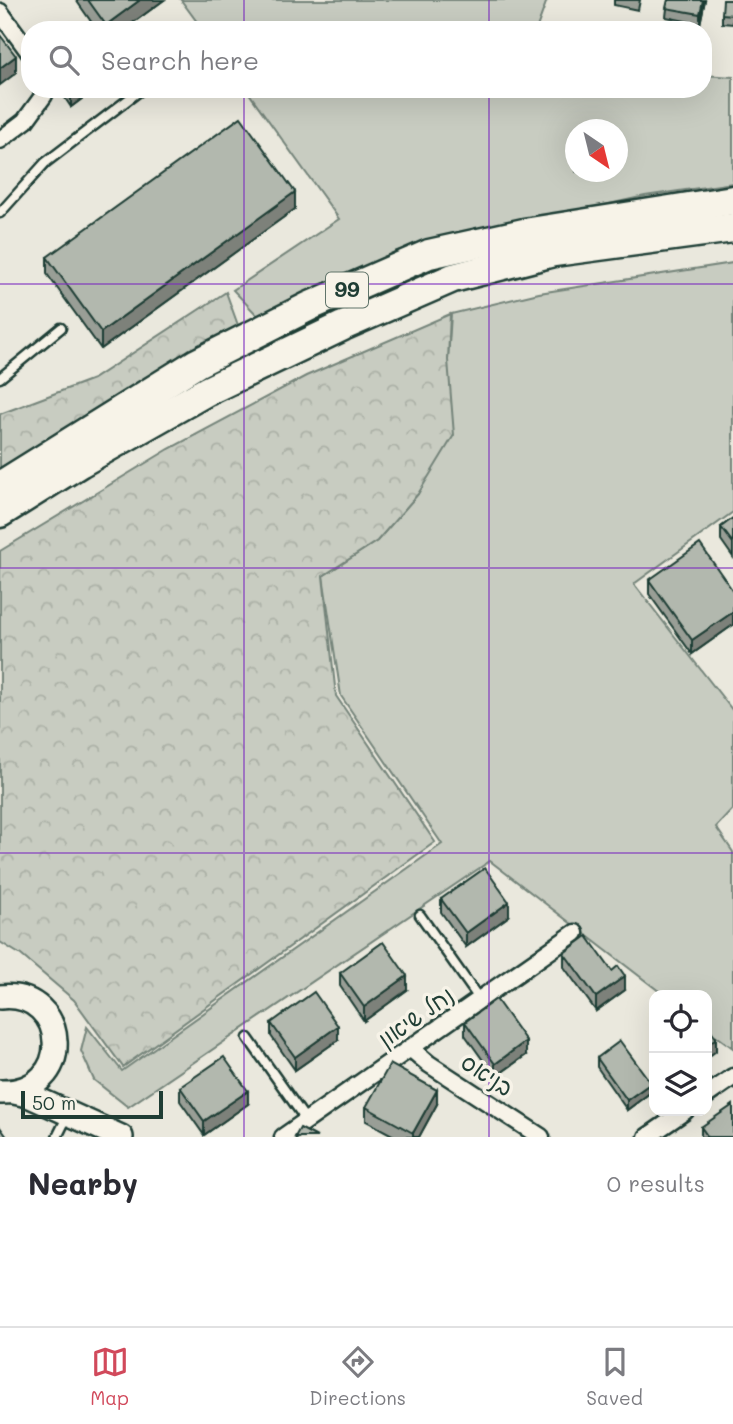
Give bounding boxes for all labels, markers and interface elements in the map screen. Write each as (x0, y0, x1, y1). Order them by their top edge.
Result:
search box (21, 21, 712, 98)
icon: search (45, 41, 83, 79)
text: Search here (101, 43, 259, 77)
north arrow (565, 119, 628, 182)
road number: 99 (326, 272, 368, 308)
street label: נחל שיאון (372, 979, 460, 1054)
map controls (649, 990, 712, 1116)
button: locate (649, 990, 712, 1053)
street label: בניאס (456, 1046, 519, 1102)
button: layers (649, 1053, 712, 1116)
scale bar (21, 1088, 163, 1120)
text: 50 m (32, 1090, 76, 1115)
text: Nearby (28, 1163, 138, 1203)
text: 0 results (607, 1168, 705, 1198)
tab: Map (90, 1343, 129, 1410)
tab: Directions (309, 1343, 406, 1410)
tab: Saved (586, 1343, 643, 1410)

